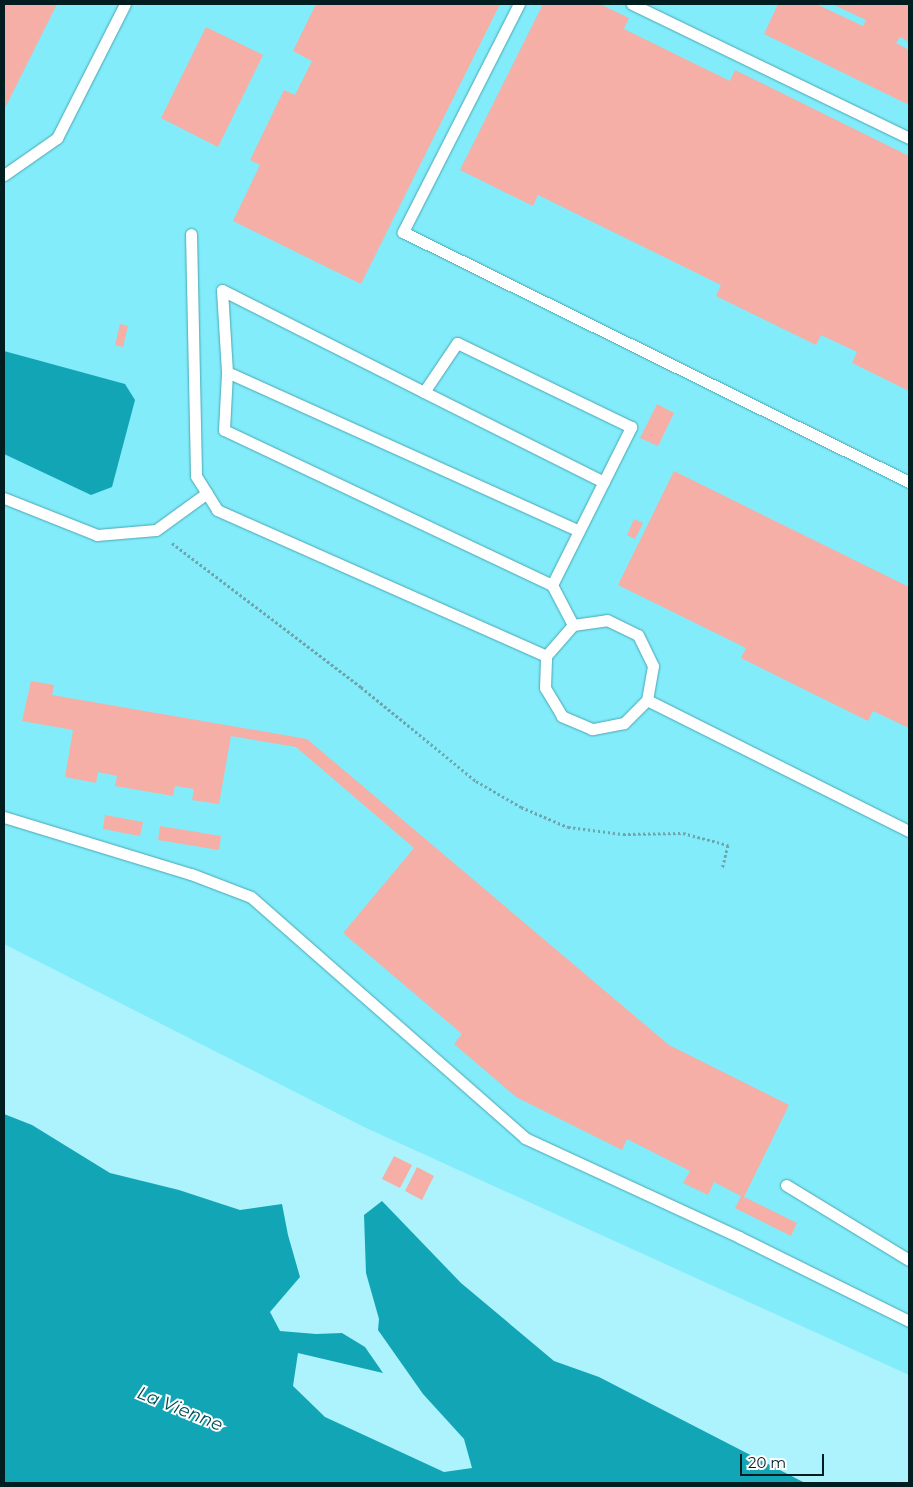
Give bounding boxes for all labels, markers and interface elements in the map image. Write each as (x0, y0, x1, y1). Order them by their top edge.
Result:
water label: La Vienne (134, 1382, 226, 1436)
scale bar (743, 1444, 827, 1476)
text: 20 m (748, 1453, 786, 1472)

